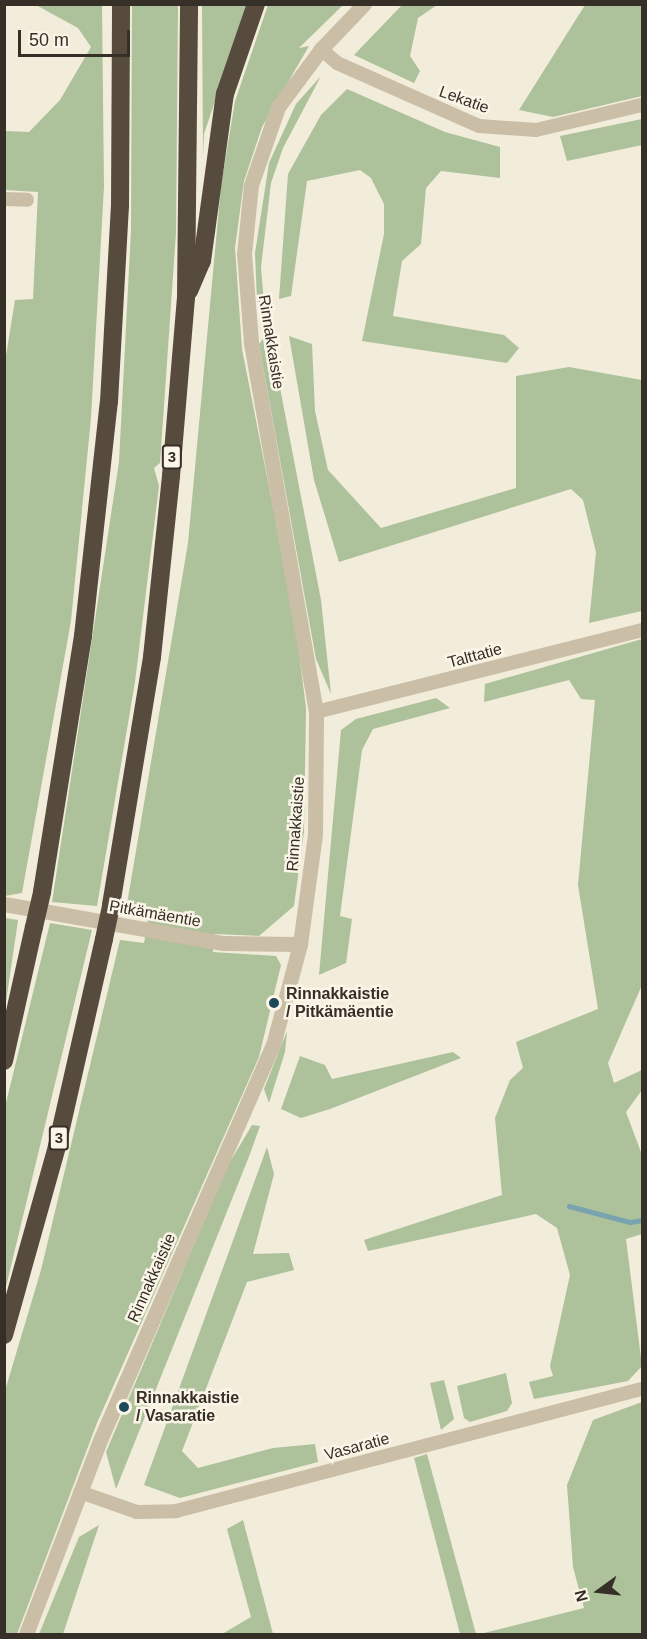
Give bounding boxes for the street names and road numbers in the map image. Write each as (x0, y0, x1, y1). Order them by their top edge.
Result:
street label: Lekatie (436, 82, 492, 118)
street label: Rinnakkaistie (254, 294, 288, 390)
road number: 3 (162, 445, 182, 469)
street label: Talttatie (446, 640, 504, 672)
street label: Rinnakkaistie (283, 776, 309, 872)
street label: Pitkämäentie (108, 897, 202, 931)
road number: 3 (48, 1126, 70, 1150)
street label: Rinnakkaistie (124, 1231, 180, 1325)
street label: Vasaratie (322, 1429, 392, 1465)

